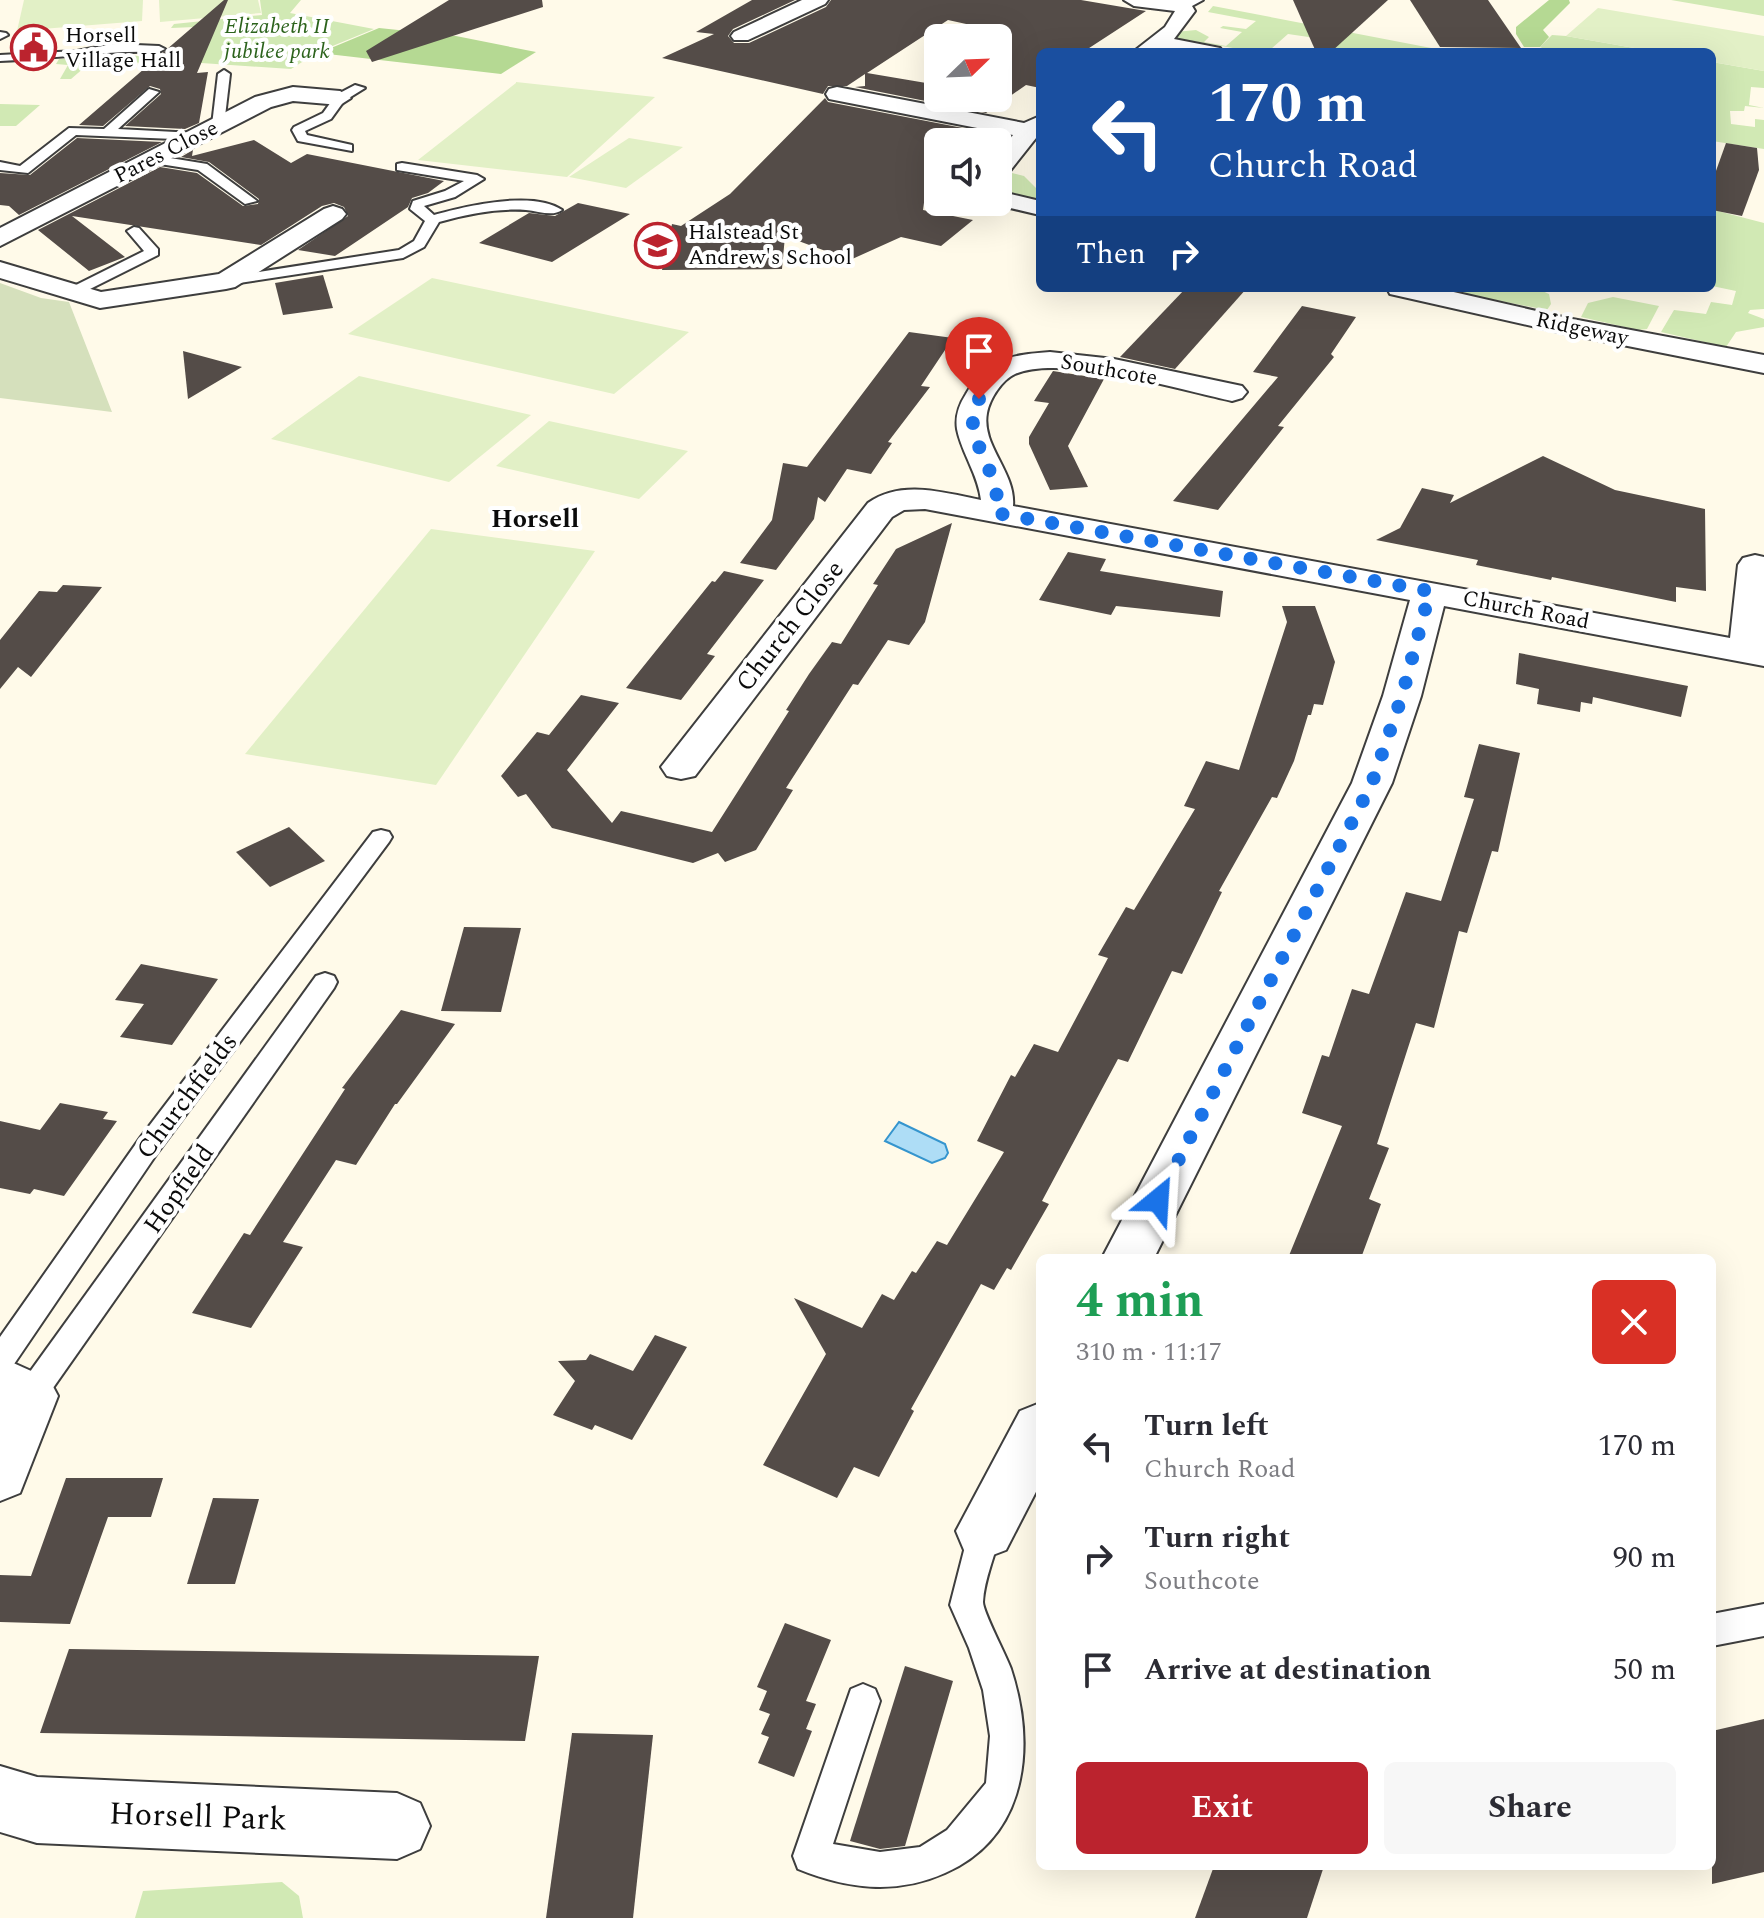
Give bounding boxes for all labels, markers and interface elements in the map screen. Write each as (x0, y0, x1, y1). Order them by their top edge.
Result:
park label: Elizabeth II jubilee park (222, 10, 330, 68)
place label: Horsell Village Hall (65, 19, 181, 77)
public building icon: Horsell Village Hall (10, 24, 58, 72)
north arrow (924, 24, 1012, 112)
map controls (924, 24, 1012, 216)
text: 170 m (1208, 62, 1367, 147)
icon: left (1076, 80, 1180, 184)
street label: Pares Close (108, 112, 224, 192)
button: sound (924, 128, 1012, 216)
text: Church Road (1208, 139, 1418, 194)
place label: Halstead St Andrew's School (688, 216, 852, 274)
school or university icon: Halstead St Andrew's School (633, 221, 681, 269)
text: Then (1076, 231, 1146, 277)
icon: right (1162, 232, 1206, 276)
street label: Ridgeway (1533, 303, 1633, 355)
pin (945, 317, 1013, 399)
icon: arrive (957, 329, 1001, 373)
street label: Southcote (1058, 345, 1160, 395)
district label: Horsell (491, 499, 579, 539)
street label: Church Close (726, 552, 854, 700)
street label: Church Road (1460, 582, 1592, 638)
street label: Churchfields (126, 1024, 248, 1168)
street label: Hopfield (133, 1136, 225, 1242)
position arrow (1116, 1158, 1200, 1242)
text: 4 min (1076, 1265, 1204, 1338)
button: close (1592, 1280, 1676, 1364)
text: 310 m · 11:17 (1076, 1332, 1222, 1372)
text: Turn left (1144, 1403, 1269, 1449)
text: 170 m (1598, 1423, 1676, 1469)
icon: left (1076, 1424, 1120, 1468)
text: Church Road (1144, 1449, 1296, 1489)
text: Turn right (1144, 1515, 1290, 1561)
text: 90 m (1613, 1535, 1676, 1581)
icon: right (1076, 1536, 1120, 1580)
text: Southcote (1144, 1561, 1260, 1601)
text: Arrive at destination (1144, 1647, 1431, 1693)
text: 50 m (1613, 1647, 1676, 1693)
icon: arrive (1076, 1648, 1120, 1692)
button: Exit (1076, 1762, 1368, 1854)
button: Share (1384, 1762, 1676, 1854)
street label: Horsell Park (108, 1789, 288, 1845)

